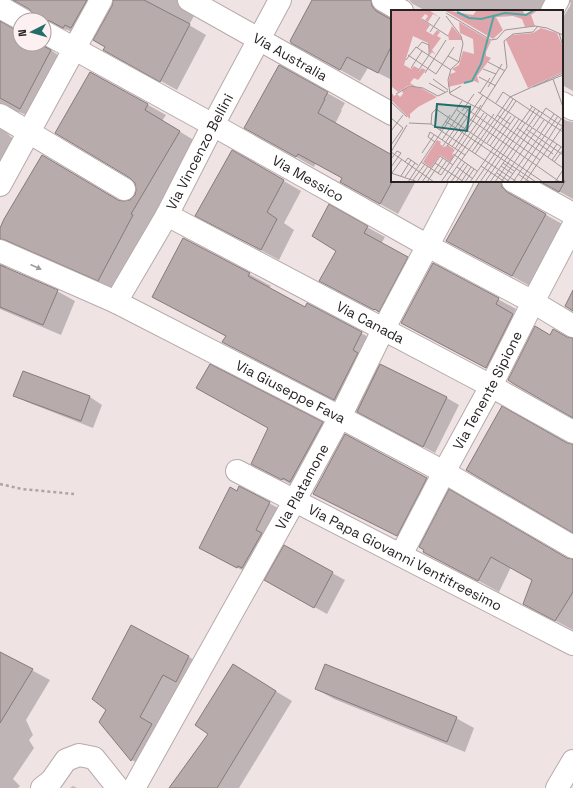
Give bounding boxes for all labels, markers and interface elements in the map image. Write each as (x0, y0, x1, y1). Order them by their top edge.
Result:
inset map (391, 10, 563, 182)
north arrow (12, 12, 52, 52)
text: N (15, 29, 29, 37)
street label: Via Australia (250, 29, 331, 85)
street label: Via Vincenzo Bellini (162, 90, 237, 213)
street label: Via Messico (269, 151, 347, 206)
one-way arrow (30, 264, 41, 270)
street label: Via Canada (333, 297, 408, 348)
street label: Via Tenente Sipione (449, 328, 526, 453)
street label: Via Giuseppe Fava (233, 356, 349, 427)
street label: Via Platamone (271, 441, 333, 533)
street label: Via Papa Giovanni Ventitreesimo (305, 500, 505, 615)

